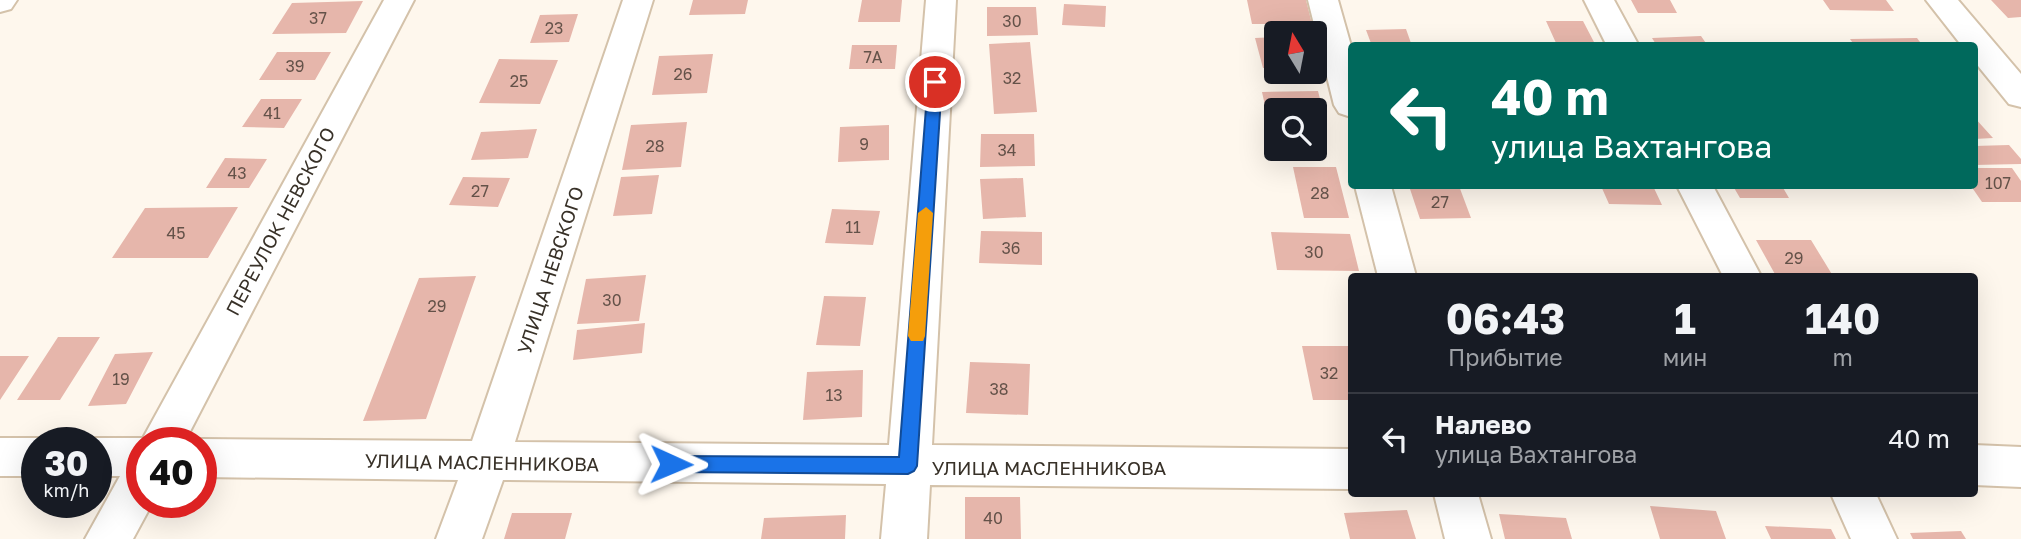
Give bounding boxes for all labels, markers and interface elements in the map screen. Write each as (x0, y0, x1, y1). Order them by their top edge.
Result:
house number: 37 (309, 8, 327, 28)
house number: 30 (1002, 11, 1022, 31)
house number: 23 (545, 18, 563, 38)
north arrow (1264, 21, 1326, 84)
map controls (1264, 21, 1327, 161)
house number: 7А (863, 47, 883, 67)
pin (905, 52, 965, 112)
house number: 39 (285, 56, 305, 76)
icon: arrive (916, 63, 954, 101)
house number: 26 (674, 64, 692, 84)
text: 40 m (1491, 67, 1609, 126)
house number: 32 (1003, 68, 1021, 88)
icon: left (1376, 70, 1467, 161)
house number: 25 (510, 71, 528, 91)
button: search (1264, 98, 1327, 161)
house number: 41 (263, 103, 281, 123)
street label: ПЕРЕУЛОК НЕВСКОГО (221, 123, 339, 319)
text: улица Вахтангова (1491, 127, 1772, 165)
house number: 9 (859, 134, 869, 154)
house number: 28 (645, 136, 665, 156)
house number: 34 (997, 140, 1017, 160)
house number: 43 (227, 163, 247, 183)
house number: 107 (1985, 173, 2011, 193)
house number: 27 (471, 181, 489, 201)
street label: УЛИЦА НЕВСКОГО (512, 183, 588, 357)
house number: 28 (1310, 183, 1330, 203)
house number: 27 (1431, 192, 1449, 212)
house number: 11 (845, 217, 861, 237)
house number: 45 (166, 223, 186, 243)
house number: 36 (1001, 238, 1021, 258)
house number: 30 (1304, 242, 1324, 262)
house number: 29 (1785, 248, 1803, 268)
house number: 30 (602, 290, 622, 310)
text: 06:43 (1446, 293, 1565, 343)
text: 1 (1674, 293, 1696, 343)
text: 140 (1805, 293, 1880, 343)
house number: 29 (428, 296, 446, 316)
text: Прибытие (1448, 343, 1563, 371)
text: мин (1663, 343, 1707, 371)
text: m (1832, 343, 1853, 371)
house number: 32 (1320, 363, 1338, 383)
house number: 19 (112, 369, 130, 389)
house number: 38 (989, 379, 1009, 399)
house number: 13 (825, 385, 843, 405)
text: Налево (1435, 409, 1531, 440)
icon: left (1376, 420, 1414, 458)
text: 40 m (1889, 423, 1950, 454)
speed limit sign: 40 (126, 427, 217, 518)
position arrow (634, 427, 708, 501)
text: улица Вахтангова (1435, 440, 1637, 468)
text: 30 (44, 442, 89, 484)
street label: УЛИЦА МАСЛЕННИКОВА (365, 448, 600, 476)
street label: УЛИЦА МАСЛЕННИКОВА (932, 456, 1166, 479)
text: km/h (44, 479, 89, 501)
house number: 40 (983, 508, 1003, 528)

